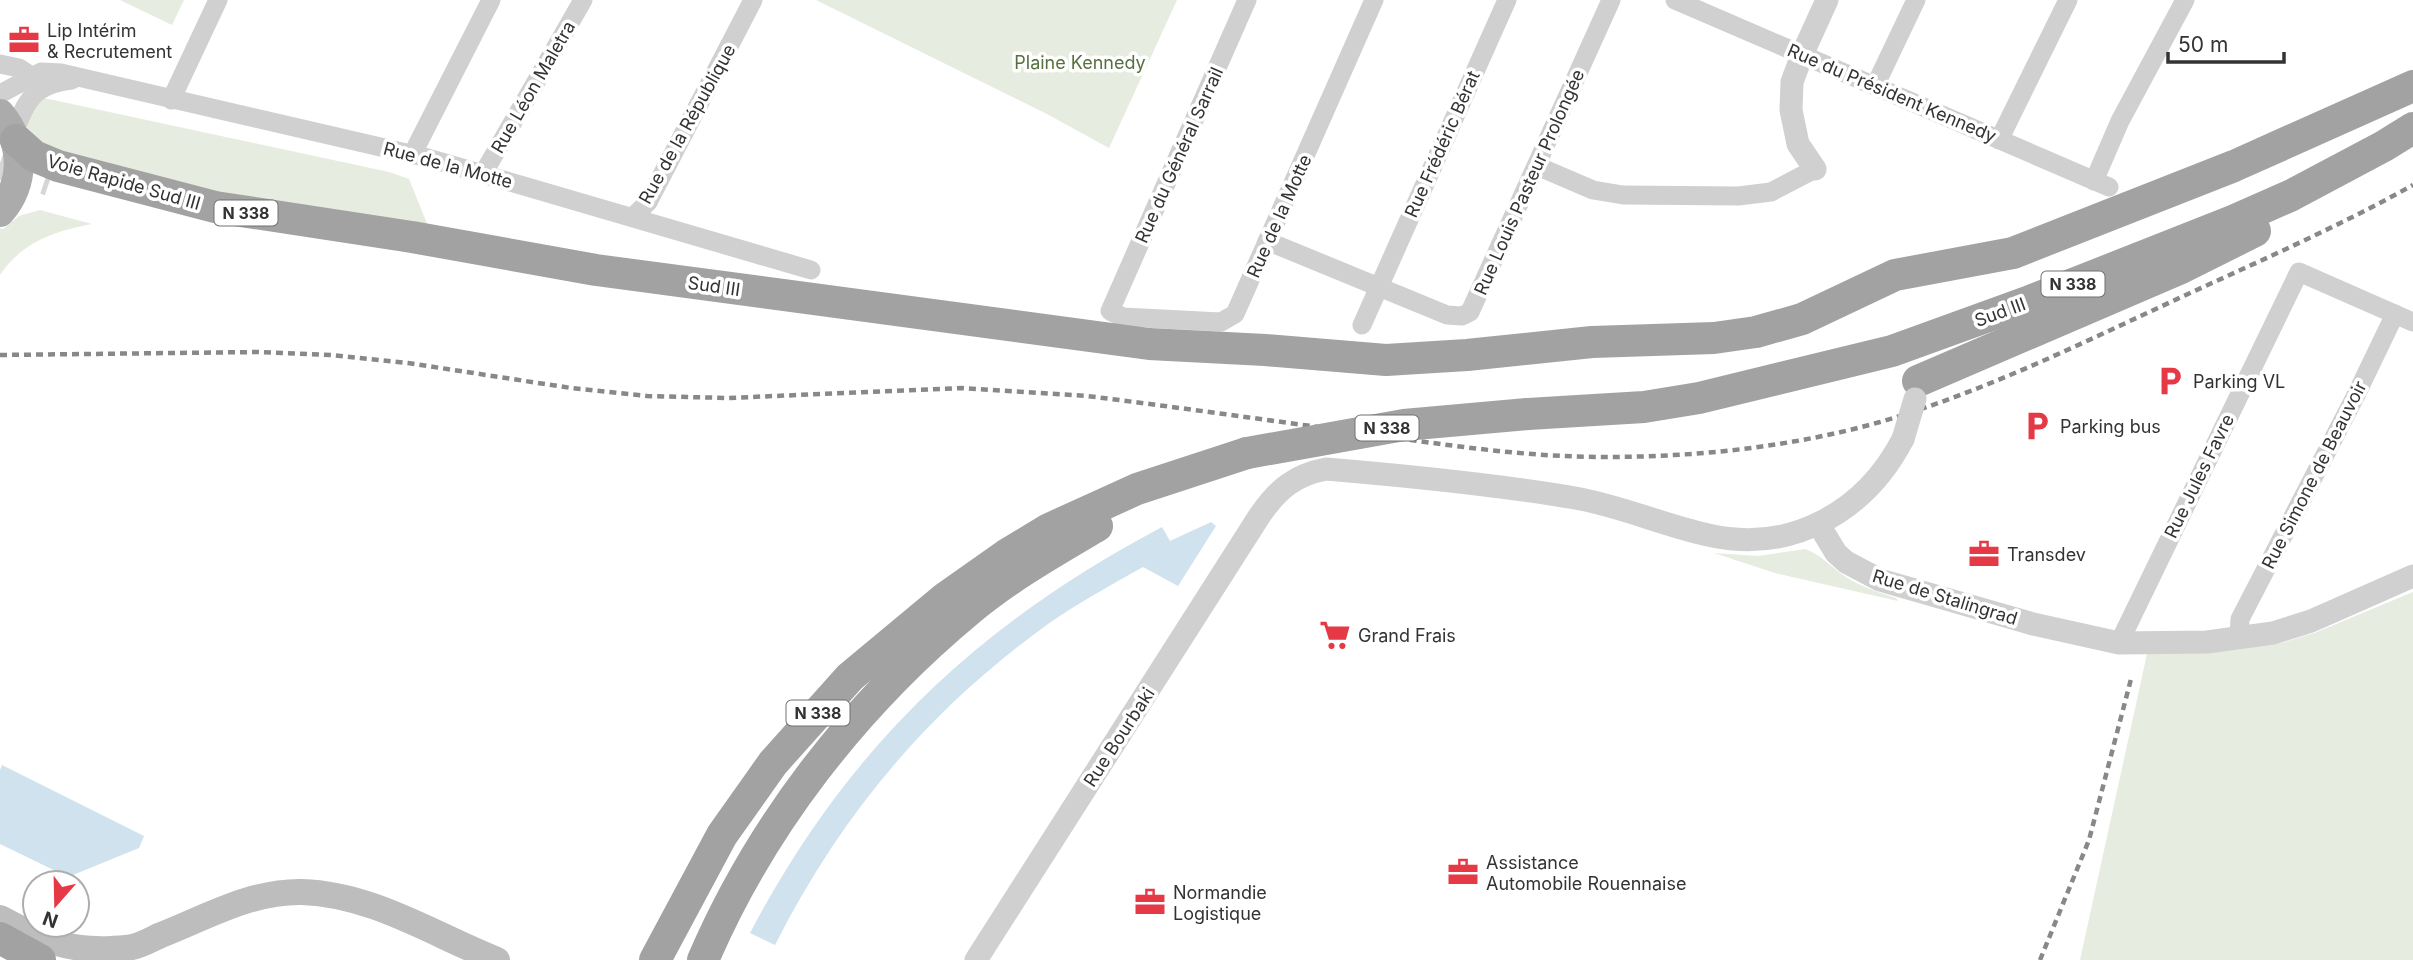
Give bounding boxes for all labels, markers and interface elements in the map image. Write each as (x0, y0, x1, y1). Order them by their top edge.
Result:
street label: Rue Léon Maletra (487, 17, 579, 157)
place label: Lip Intérim & Recrutement (47, 20, 172, 62)
scale bar (2168, 21, 2284, 65)
office icon: Lip Intérim & Recrutement (7, 23, 41, 57)
text: 50 m (2178, 32, 2228, 57)
street label: Rue du Président Kennedy (1784, 39, 2000, 147)
street label: Rue de la République (634, 41, 740, 207)
park label: Plaine Kennedy (1014, 52, 1146, 73)
street label: Rue du Général Sarrail (1131, 64, 1227, 246)
street label: Rue Louis Pasteur Prolongée (1470, 66, 1588, 298)
street label: Rue Frédéric Bérat (1400, 67, 1484, 221)
street label: Rue de la Motte (381, 138, 515, 192)
street label: Voie Rapide Sud III (45, 150, 203, 214)
street label: Rue de la Motte (1242, 151, 1316, 281)
road number: N 338 (215, 200, 278, 226)
street label: Sud III (686, 272, 742, 300)
road number: N 338 (2042, 272, 2104, 296)
street label: Sud III (1972, 293, 2028, 331)
parking icon: Parking VL (2153, 364, 2187, 398)
place label: Parking VL (2193, 371, 2285, 392)
street label: Rue Simone de Beauvoir (2257, 377, 2371, 572)
parking icon: Parking bus (2020, 409, 2054, 443)
street label: Rue Jules Favre (2160, 411, 2238, 541)
road number: N 338 (1356, 416, 1418, 440)
place label: Parking bus (2060, 416, 2161, 437)
office icon: Transdev (1967, 537, 2001, 571)
place label: Transdev (2007, 544, 2086, 565)
street label: Rue de Stalingrad (1870, 565, 2020, 629)
supermarket icon: Grand Frais (1318, 618, 1352, 652)
place label: Grand Frais (1358, 625, 1456, 646)
street label: Rue Bourbaki (1079, 684, 1159, 790)
road number: N 338 (786, 700, 850, 726)
place label: Assistance Automobile Rouennaise (1486, 852, 1686, 894)
office icon: Assistance Automobile Rouennaise (1446, 855, 1480, 889)
north arrow (21, 869, 91, 939)
place label: Normandie Logistique (1173, 882, 1267, 924)
office icon: Normandie Logistique (1133, 885, 1167, 919)
text: N (40, 906, 61, 933)

